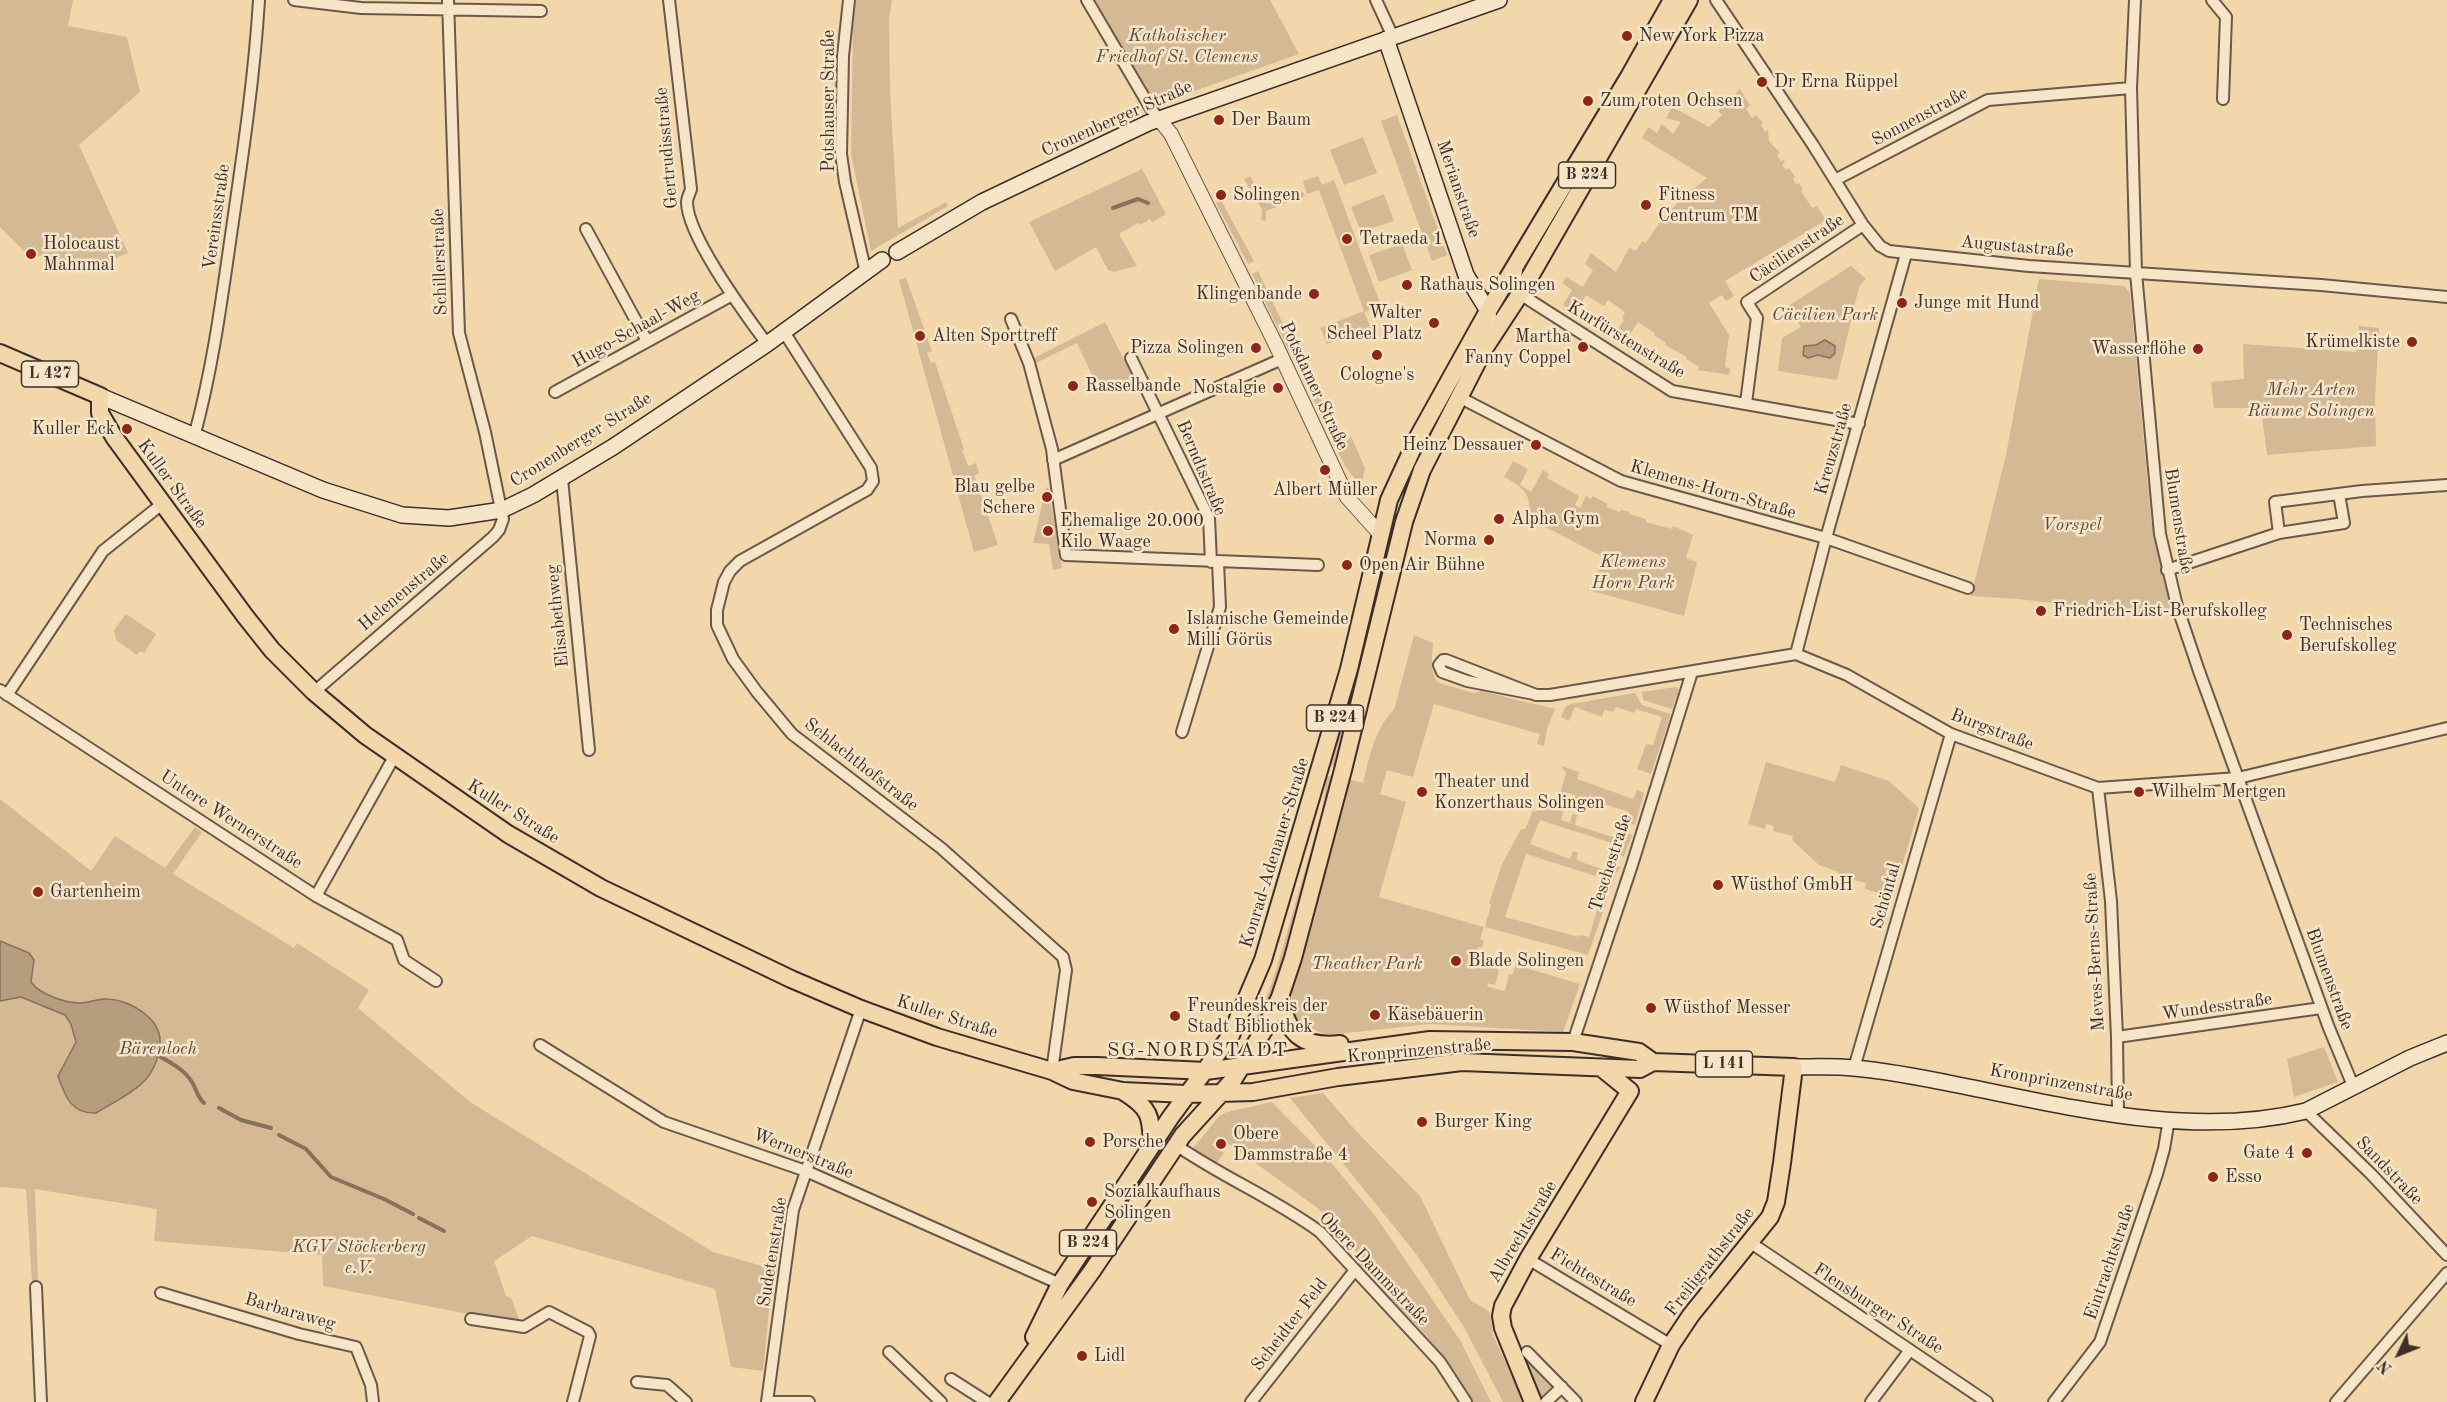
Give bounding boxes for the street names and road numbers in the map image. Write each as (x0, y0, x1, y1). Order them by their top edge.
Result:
street label: Potshauser Straße (818, 30, 840, 172)
street label: Cronenberger Straße (1038, 76, 1196, 162)
street label: Sonnenstraße (1868, 83, 1972, 151)
street label: Gertrudisstraße (651, 86, 683, 210)
street label: Merianstraße (1431, 137, 1485, 241)
road number: B 224 (1558, 162, 1616, 188)
street label: Vereinsstraße (199, 163, 235, 271)
street label: Schillerstraße (427, 208, 453, 316)
street label: Cäcilienstraße (1746, 209, 1848, 289)
street label: Augustastraße (1959, 231, 2075, 263)
street label: Hugo-Schaal-Weg (568, 285, 704, 373)
street label: Kurfürstenstraße (1563, 296, 1689, 384)
street label: Potsdamer Straße (1275, 318, 1353, 454)
road number: L 427 (22, 361, 78, 387)
street label: Cronenberger Straße (506, 388, 656, 492)
street label: Kreuzstraße (1811, 400, 1857, 498)
street label: Berndtstraße (1171, 417, 1231, 519)
street label: Kuller Straße (132, 435, 212, 533)
street label: Klemens-Horn-Straße (1627, 456, 1799, 524)
street label: Blumenstraße (2159, 466, 2197, 576)
street label: Helenenstraße (354, 548, 454, 636)
street label: Elisabethweg (542, 563, 574, 669)
street label: Burgstraße (1947, 704, 2037, 756)
road number: B 224 (1306, 705, 1364, 731)
street label: Schlachthofstraße (799, 714, 923, 816)
street label: Konrad-Adenauer-Straße (1236, 755, 1314, 951)
street label: Untere Wernerstraße (156, 766, 306, 874)
street label: Kuller Straße (463, 775, 563, 849)
street label: Teschestraße (1585, 811, 1637, 915)
street label: Schöntal (1866, 861, 1906, 931)
street label: Meves-Berns-Straße (2080, 872, 2110, 1032)
street label: Blumenstraße (2300, 925, 2358, 1033)
street label: Wundesstraße (2160, 989, 2274, 1025)
street label: Kuller Straße (894, 990, 1000, 1044)
street label: Kronprinzenstraße (1346, 1034, 1492, 1068)
road number: L 141 (1696, 1051, 1752, 1077)
street label: Kronprinzenstraße (1988, 1060, 2134, 1106)
street label: Wernerstraße (750, 1124, 856, 1184)
street label: Sandstraße (2351, 1132, 2427, 1210)
street label: Albrechtstraße (1484, 1177, 1562, 1287)
street label: Sudetenstraße (754, 1196, 792, 1308)
street label: Eintrachtstraße (2080, 1201, 2140, 1323)
street label: Freiligrathstraße (1661, 1203, 1759, 1321)
street label: Obere Dammstraße (1314, 1207, 1434, 1331)
road number: B 224 (1060, 1230, 1116, 1256)
street label: Fichtestraße (1546, 1244, 1640, 1312)
street label: Flensburger Straße (1809, 1259, 1947, 1359)
street label: Scheidter Feld (1247, 1274, 1333, 1376)
street label: Barbaraweg (242, 1289, 338, 1335)

